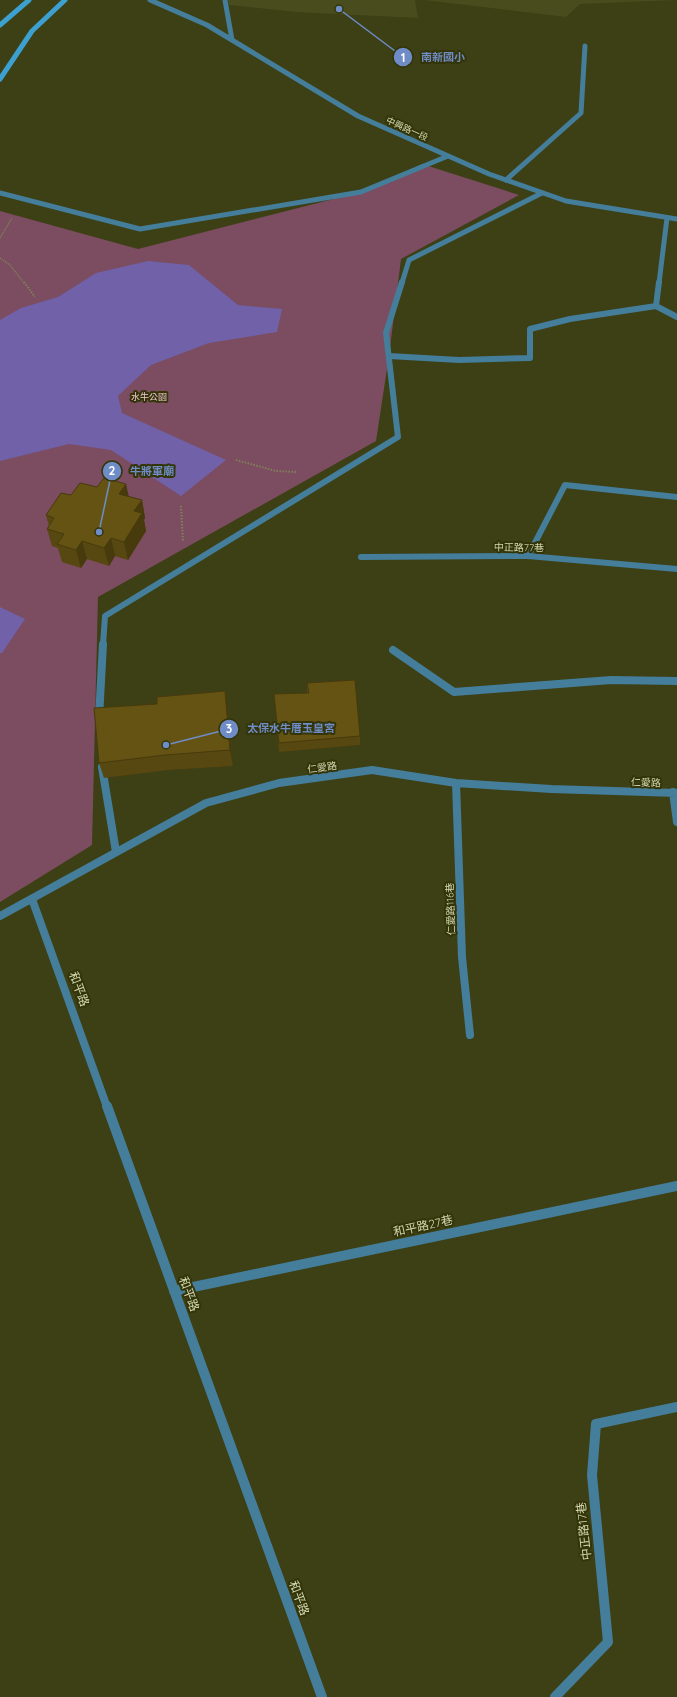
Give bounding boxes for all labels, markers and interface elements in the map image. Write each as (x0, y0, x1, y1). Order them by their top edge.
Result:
callout: 南新國小 (393, 46, 473, 69)
text: 1 (401, 50, 405, 65)
text: 南新國小 (421, 50, 465, 64)
street label: 中興路一段 (384, 114, 430, 143)
park label: 水牛公園 (131, 391, 167, 402)
callout: 牛將軍廟 (102, 459, 182, 482)
text: 2 (109, 463, 116, 478)
text: 牛將軍廟 (130, 464, 174, 478)
street label: 中正路77巷 (494, 541, 544, 554)
callout: 太保水牛厝玉皇宮 (219, 717, 343, 740)
text: 3 (226, 721, 232, 736)
text: 太保水牛厝玉皇宮 (247, 721, 335, 735)
street label: 仁愛路 (306, 759, 338, 776)
street label: 仁愛路 (631, 775, 661, 790)
street label: 仁愛路116巷 (443, 882, 458, 936)
street label: 和平路 (66, 969, 93, 1008)
street label: 和平路27巷 (392, 1212, 454, 1239)
street label: 和平路 (176, 1274, 203, 1313)
street label: 中正路17巷 (573, 1501, 594, 1561)
street label: 和平路 (286, 1578, 313, 1617)

